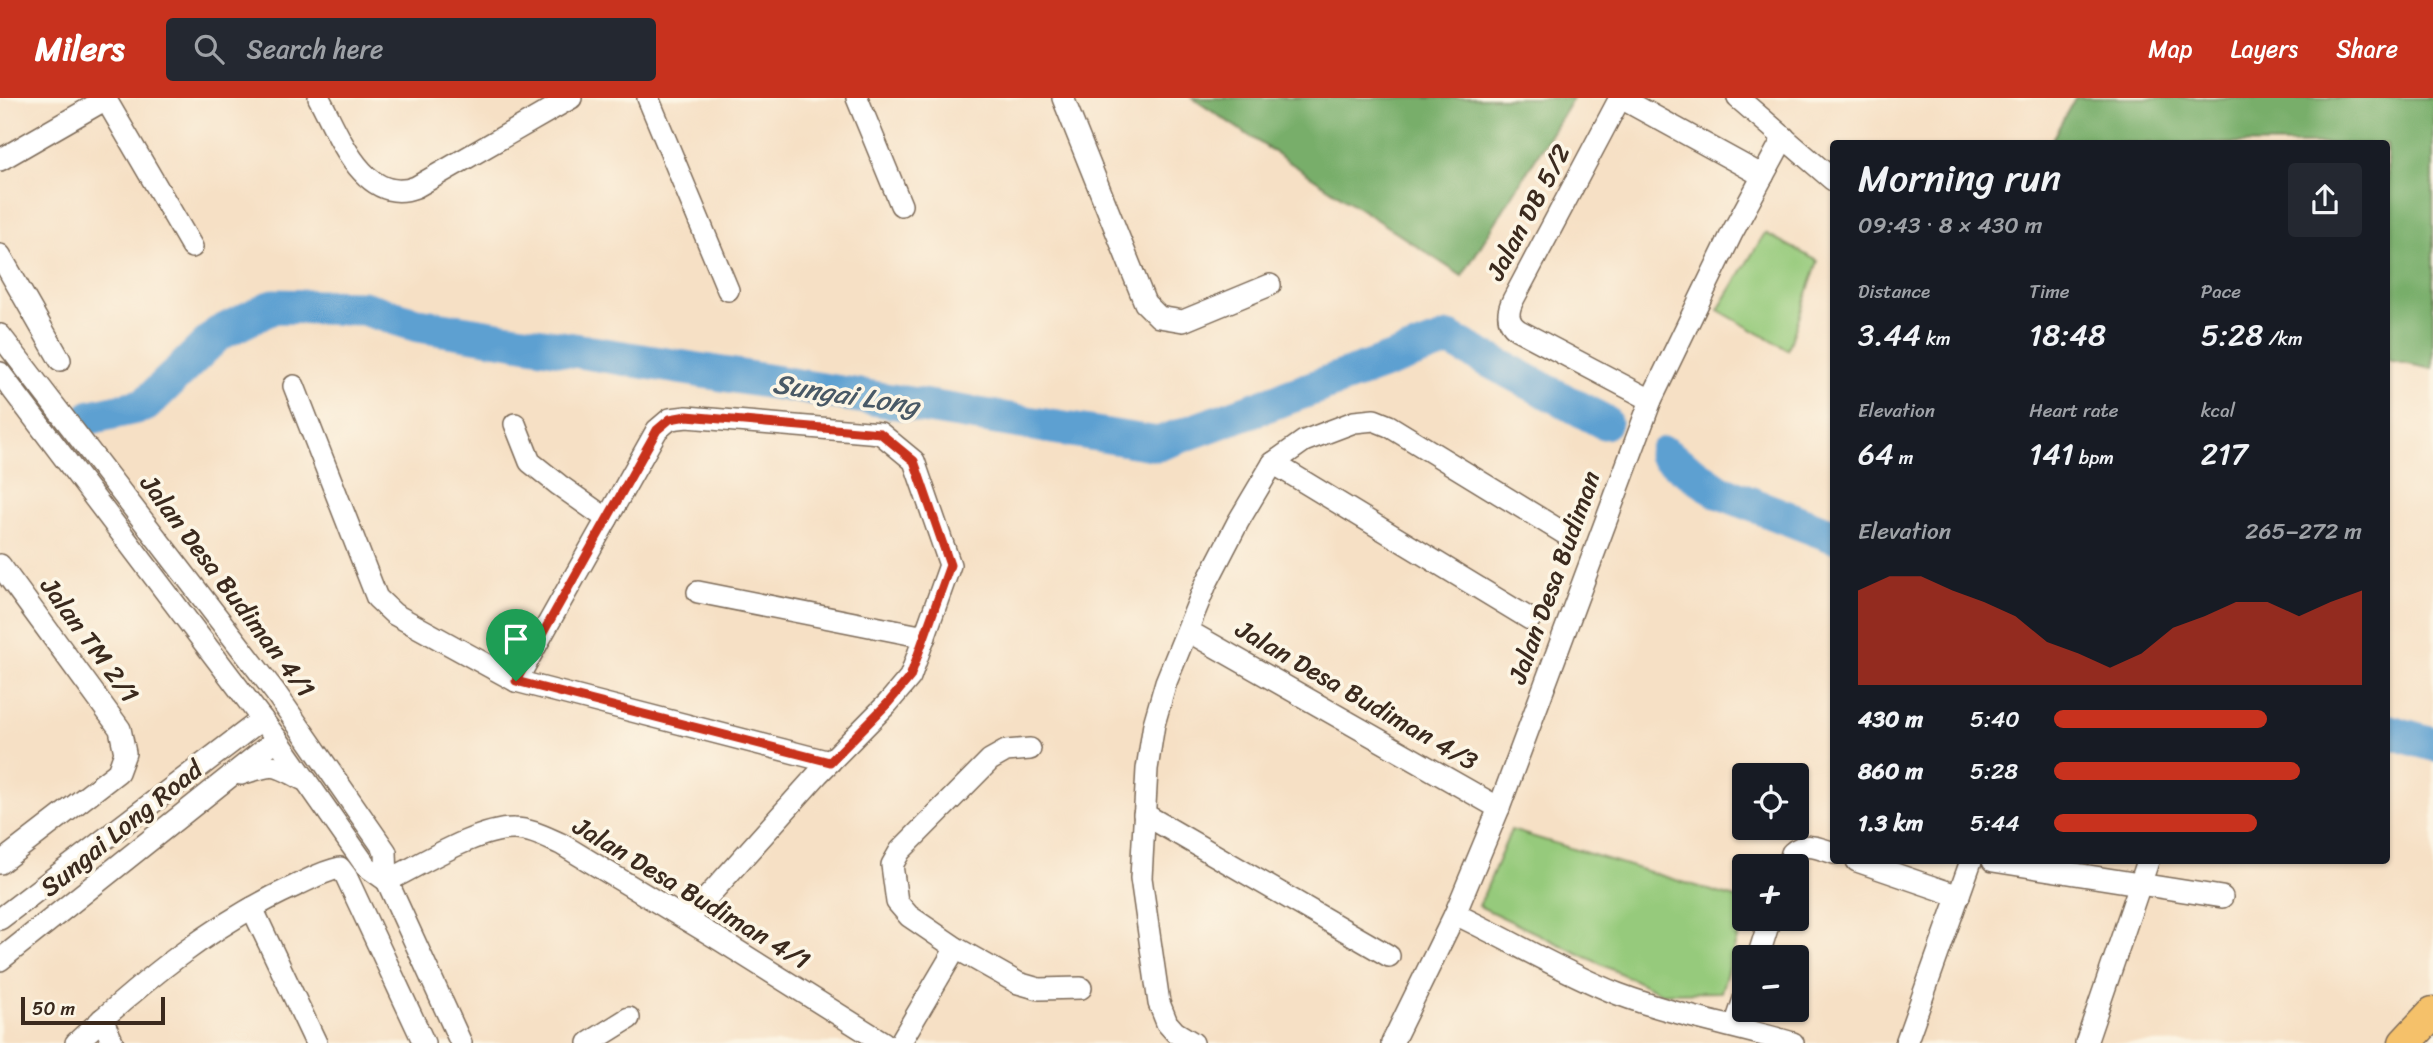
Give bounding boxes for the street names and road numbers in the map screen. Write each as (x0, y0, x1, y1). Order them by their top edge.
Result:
street label: Jalan DB 5/2 (1472, 135, 1583, 290)
street label: Jalan Desa Budiman 4/1 (128, 463, 328, 708)
street label: Jalan Desa Budiman (1494, 464, 1614, 691)
street label: Jalan TM 2/1 (28, 566, 152, 713)
street label: Jalan Desa Budiman 4/3 (1226, 606, 1487, 783)
street label: Sungai Long Road (29, 746, 215, 909)
street label: Jalan Desa Budiman 4/1 (563, 803, 820, 982)

